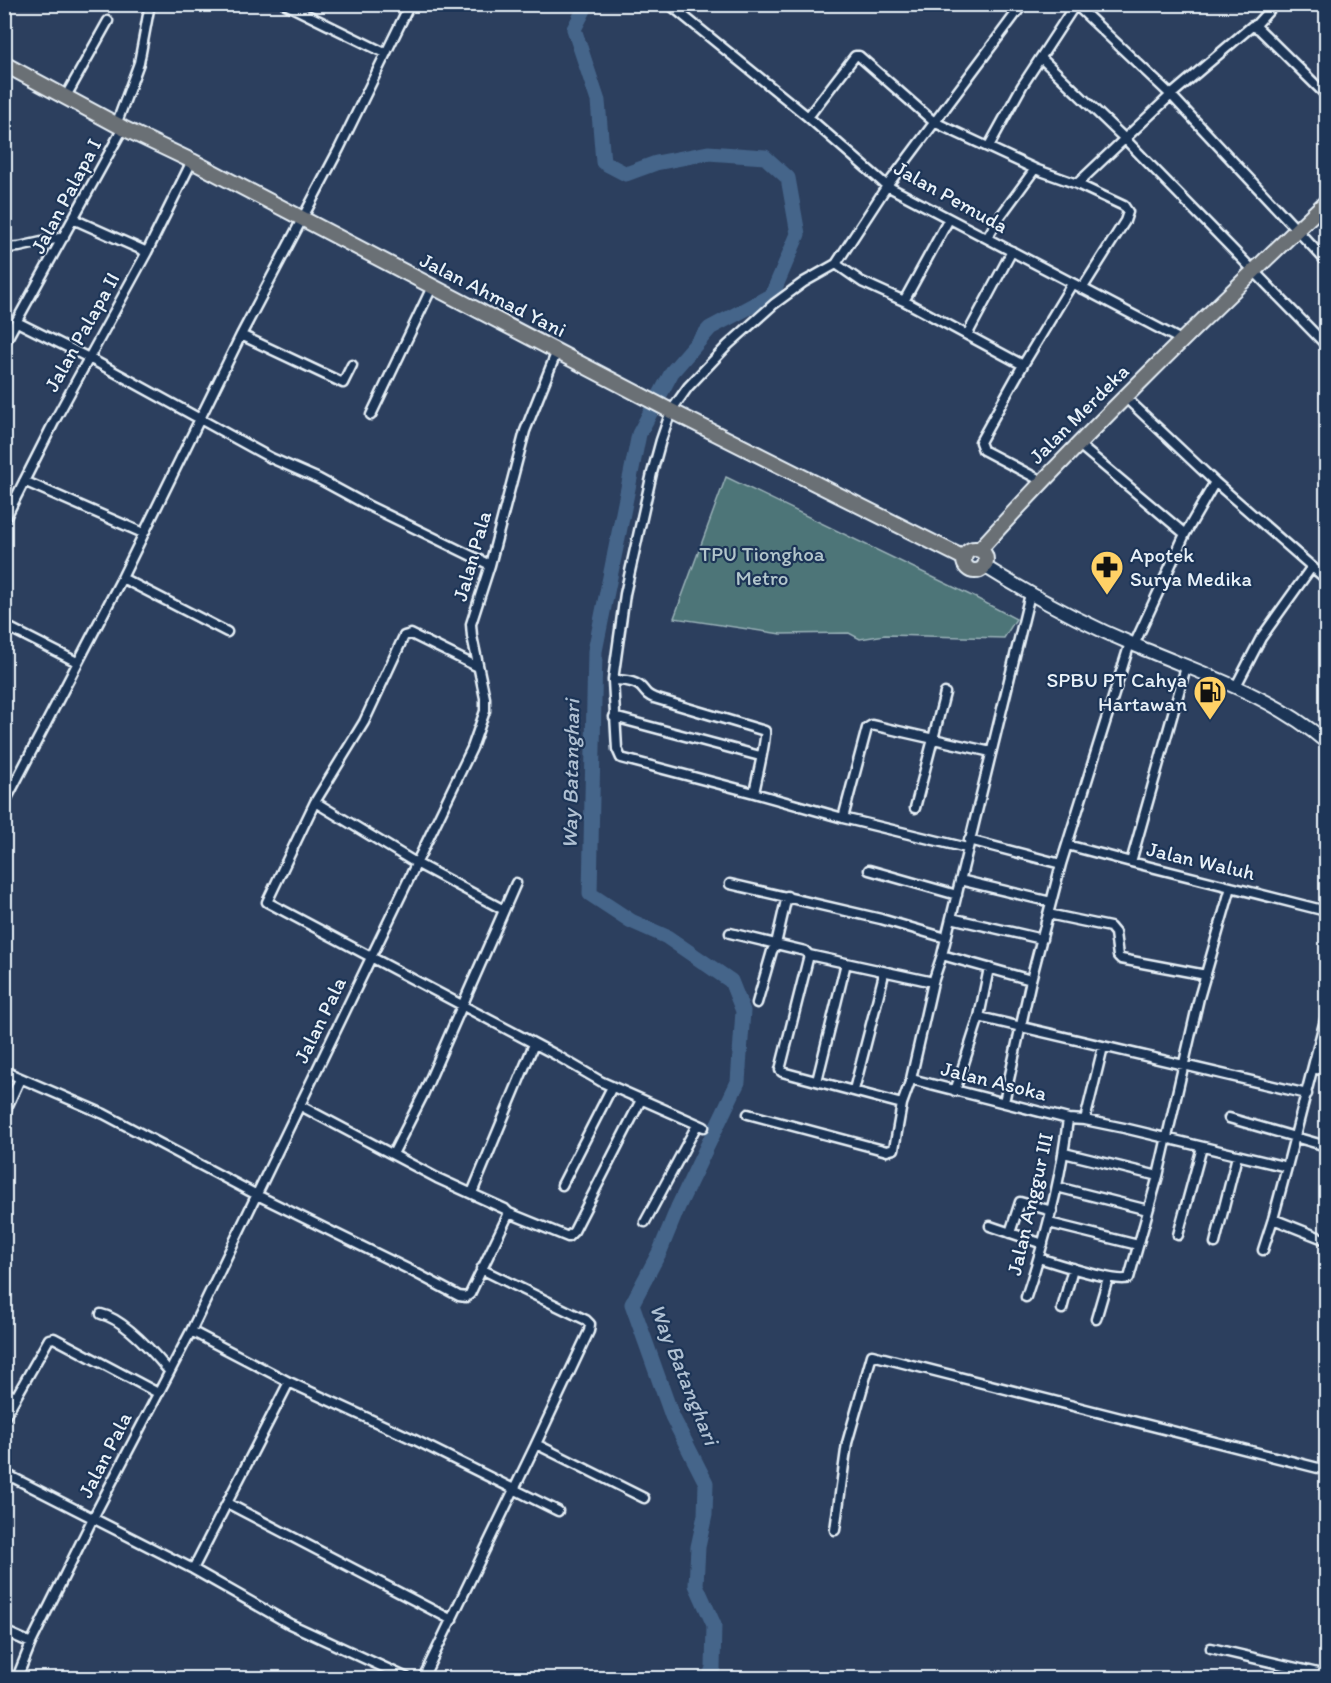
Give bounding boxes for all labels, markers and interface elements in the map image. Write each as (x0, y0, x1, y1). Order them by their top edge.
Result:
street label: Jalan Palapa I (25, 134, 106, 258)
street label: Jalan Pemuda (890, 155, 1013, 238)
street label: Jalan Ahmad Yani (416, 247, 571, 342)
street label: Jalan Palapa II (39, 268, 125, 396)
street label: Jalan Merdeka (1024, 359, 1134, 469)
street label: Jalan Pala (447, 508, 496, 604)
park label: TPU Tionghoa Metro (699, 541, 825, 590)
place label: Apotek Surya Medika (1130, 542, 1252, 591)
pharmacy icon: Apotek Surya Medika (1089, 549, 1125, 596)
place label: SPBU PT Cahya Hartawan (1046, 667, 1187, 716)
fuel station icon: SPBU PT Cahya Hartawan (1192, 674, 1228, 721)
water label: Way Batanghari (556, 697, 585, 849)
street label: Jalan Waluh (1144, 836, 1259, 885)
street label: Jalan Pala (288, 973, 351, 1067)
street label: Jalan Asoka (939, 1055, 1050, 1106)
street label: Jalan Anggur III (1001, 1130, 1058, 1278)
water label: Way Batanghari (644, 1300, 726, 1451)
street label: Jalan Pala (72, 1408, 137, 1502)

